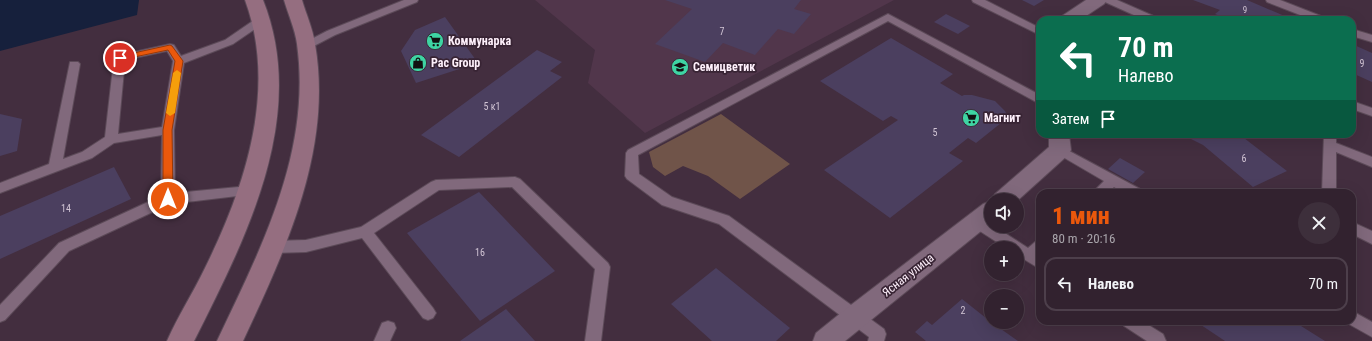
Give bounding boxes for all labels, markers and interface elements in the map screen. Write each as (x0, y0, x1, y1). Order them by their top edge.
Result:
house number: 9 (1243, 5, 1247, 15)
house number: 7 (720, 26, 725, 37)
supermarket icon: Коммунарка (425, 31, 445, 51)
text: 70 m (1118, 31, 1174, 64)
icon: left (1052, 32, 1104, 84)
place label: Коммунарка (448, 34, 511, 48)
pin (103, 41, 137, 75)
icon: arrive (109, 47, 131, 69)
shop icon: Pac Group (408, 53, 428, 73)
place label: Pac Group (431, 56, 480, 70)
school or university icon: Семицветик (670, 57, 690, 77)
house number: 9 (1360, 58, 1365, 69)
place label: Семицветик (693, 60, 755, 74)
text: Налево (1118, 65, 1174, 86)
house number: 5 к1 (484, 101, 500, 112)
supermarket icon: Магнит (961, 108, 981, 128)
icon: arrive (1097, 108, 1119, 130)
text: Затем (1052, 110, 1089, 128)
place label: Магнит (984, 111, 1021, 125)
house number: 5 (933, 127, 938, 138)
house number: 6 (1242, 153, 1247, 164)
position arrow (147, 178, 189, 220)
map controls (984, 193, 1024, 329)
button: sound (984, 193, 1024, 233)
text: 1 мин (1052, 202, 1110, 230)
button: close (1298, 202, 1340, 244)
house number: 14 (61, 203, 71, 214)
text: 80 m · 20:16 (1052, 231, 1115, 246)
button: + (984, 241, 1024, 281)
house number: 16 (475, 247, 485, 258)
street label: Ясная улица (879, 250, 937, 300)
icon: left (1054, 273, 1076, 295)
text: Налево (1088, 275, 1134, 293)
text: 70 m (1308, 275, 1338, 293)
button: − (984, 289, 1024, 329)
house number: 2 (961, 305, 966, 316)

